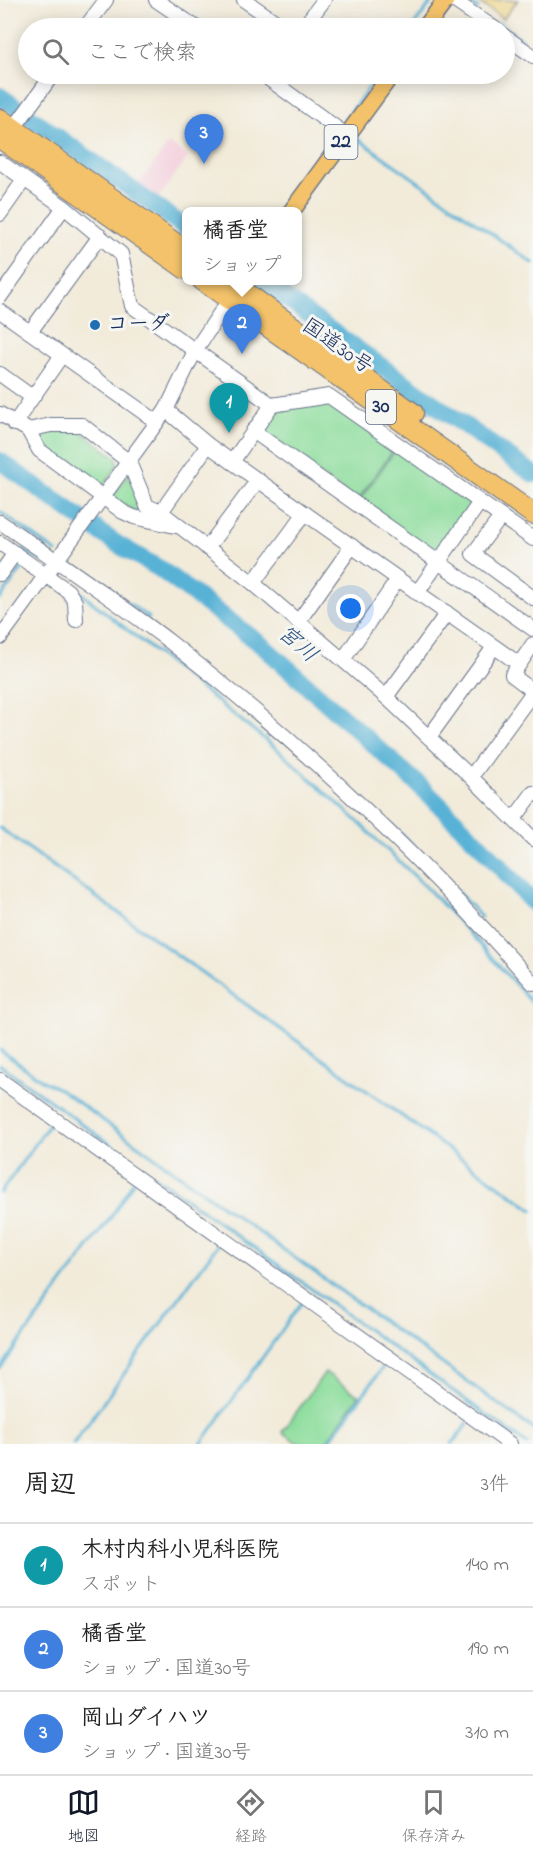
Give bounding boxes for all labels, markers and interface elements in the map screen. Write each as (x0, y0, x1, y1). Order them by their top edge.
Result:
search box (18, 18, 515, 84)
icon: search (39, 35, 72, 68)
text: ここで検索 (87, 38, 197, 70)
pin: 3 (184, 114, 224, 164)
road number: 22 (324, 125, 358, 159)
popup (182, 207, 302, 285)
text: 橘香堂 (202, 216, 268, 248)
text: ショップ (202, 252, 282, 281)
pin: 2 (222, 304, 262, 354)
place label: コーダ (107, 310, 170, 340)
street label: 国道30号 (295, 312, 379, 382)
marker: コーダ (88, 318, 102, 332)
pin: 1 (210, 384, 248, 433)
road number: 30 (366, 390, 396, 424)
your location (336, 594, 365, 623)
water label: 宮川 (270, 618, 324, 672)
text: 周辺 (24, 1467, 76, 1505)
text: 3件 (481, 1471, 509, 1500)
text: 木村内科小児科医院 (81, 1535, 279, 1567)
text: 1 (40, 1551, 47, 1580)
text: 140 m (465, 1551, 509, 1580)
text: スポット (81, 1571, 161, 1600)
text: 橘香堂 (81, 1619, 147, 1651)
text: 2 (39, 1635, 48, 1664)
text: 190 m (467, 1635, 509, 1664)
text: ショップ · 国道30号 (81, 1655, 251, 1684)
text: 岡山ダイハツ (81, 1703, 211, 1735)
text: 3 (39, 1719, 48, 1748)
text: 310 m (465, 1719, 509, 1748)
text: ショップ · 国道30号 (81, 1739, 251, 1768)
tab: 地図 (67, 1786, 100, 1849)
tab: 経路 (234, 1786, 267, 1849)
tab: 保存済み (402, 1786, 466, 1849)

